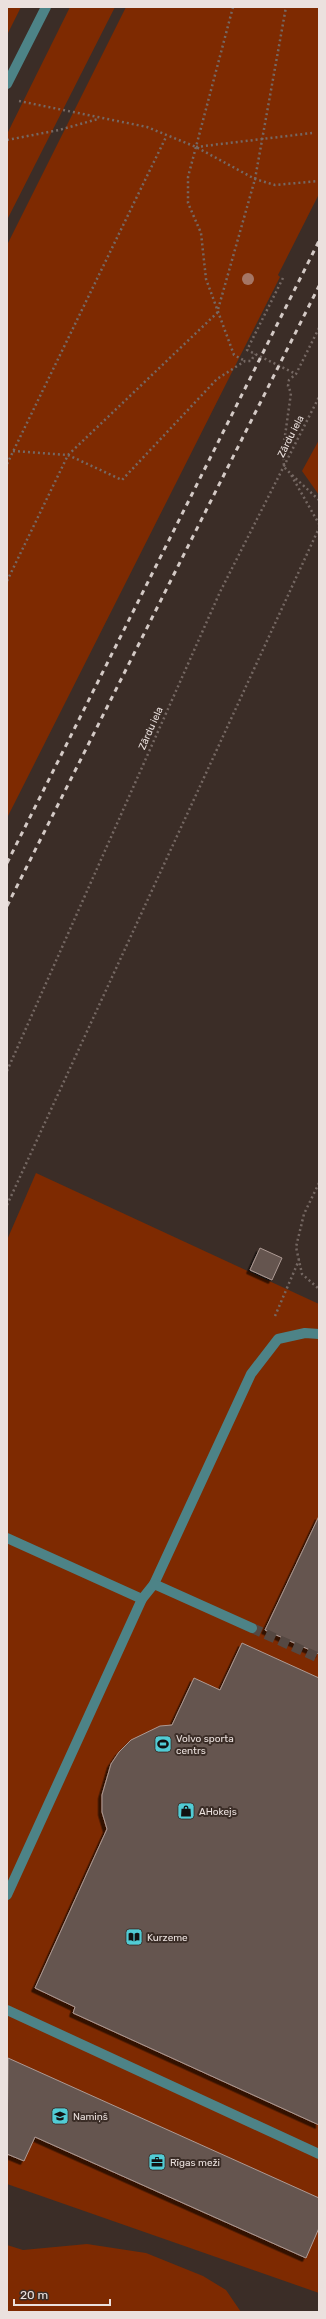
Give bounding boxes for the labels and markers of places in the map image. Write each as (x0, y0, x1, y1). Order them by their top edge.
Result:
place label: Volvo sporta centrs (176, 1733, 234, 1757)
sports icon: Volvo sporta centrs (153, 1734, 173, 1754)
shop icon: AHokejs (176, 1801, 196, 1821)
place label: AHokejs (199, 1806, 237, 1818)
library icon: Kurzeme (124, 1927, 144, 1947)
place label: Kurzeme (147, 1932, 188, 1944)
school or university icon: Namiņš (50, 2106, 70, 2126)
place label: Namiņš (73, 2111, 108, 2123)
office icon: Rīgas meži (147, 2152, 167, 2172)
place label: Rīgas meži (170, 2157, 220, 2169)

